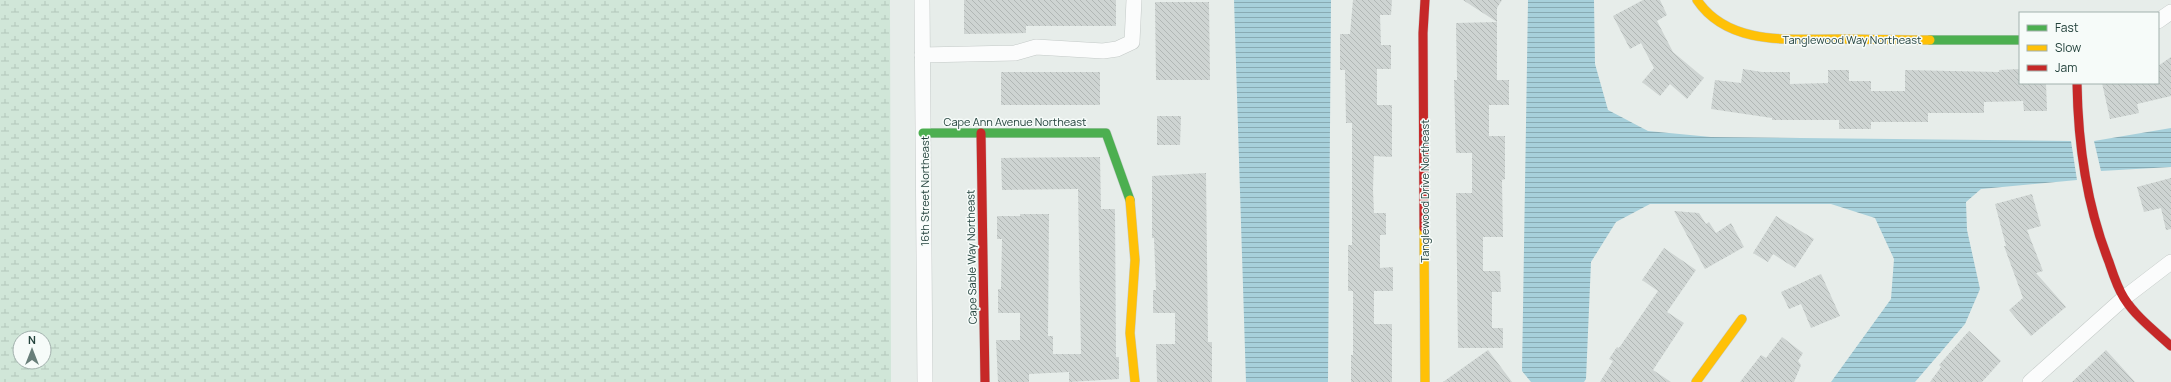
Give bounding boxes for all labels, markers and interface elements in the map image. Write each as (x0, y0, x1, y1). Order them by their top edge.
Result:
legend (2019, 12, 2159, 84)
text: Fast (2055, 19, 2079, 36)
street label: Tanglewood Way Northeast (1783, 32, 1921, 47)
text: Slow (2055, 39, 2081, 56)
text: Jam (2055, 59, 2077, 76)
street label: Cape Ann Avenue Northeast (944, 114, 1086, 129)
street label: Tanglewood Drive Northeast (1417, 119, 1432, 263)
street label: 16th Street Northeast (917, 136, 932, 246)
street label: Cape Sable Way Northeast (962, 189, 980, 325)
north arrow (12, 330, 52, 370)
text: N (28, 332, 36, 347)

